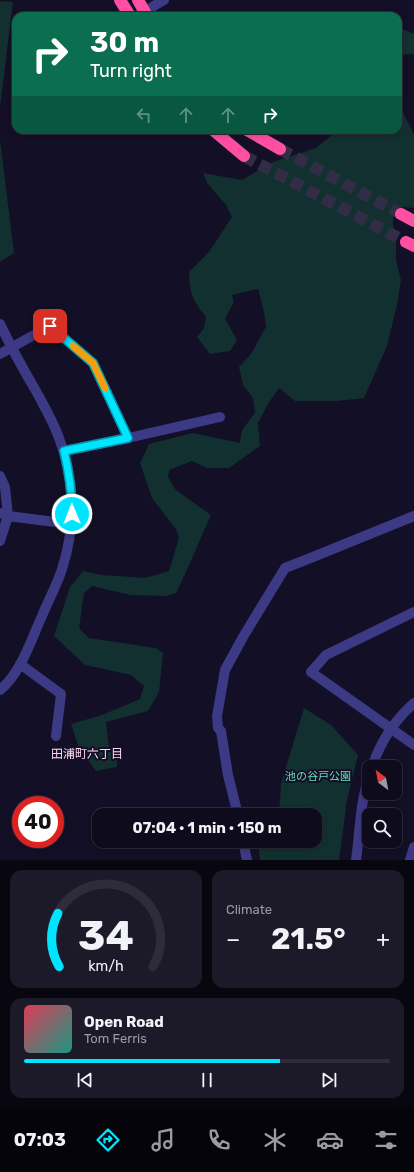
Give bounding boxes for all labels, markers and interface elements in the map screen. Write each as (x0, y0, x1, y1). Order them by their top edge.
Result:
text: 30 m (90, 26, 159, 59)
icon: right (24, 28, 76, 80)
text: Turn right (90, 60, 172, 82)
icon: left (133, 104, 155, 126)
icon: ahead (175, 104, 197, 126)
icon: ahead (217, 104, 239, 126)
icon: right (259, 104, 281, 126)
pin (33, 309, 67, 343)
icon: arrive (39, 315, 61, 337)
position arrow (51, 493, 93, 535)
district label: 田浦町六丁目 (51, 747, 123, 761)
north arrow (362, 760, 402, 800)
map controls (362, 760, 402, 848)
park label: 池の谷戸公園 (285, 770, 351, 783)
speed limit sign: 40 (12, 796, 64, 848)
button: search (362, 808, 402, 848)
text: 07:04 · 1 min · 150 m (133, 819, 281, 837)
text: Climate (226, 902, 272, 917)
text: 34 (78, 911, 134, 960)
text: 21.5° (271, 921, 346, 957)
text: − (226, 926, 240, 953)
text: + (376, 926, 390, 953)
text: km/h (88, 958, 124, 975)
text: Open Road (84, 1013, 164, 1031)
text: Tom Ferris (84, 1031, 147, 1046)
icon: previous (74, 1069, 96, 1091)
icon: pause (196, 1069, 218, 1091)
icon: next (318, 1069, 340, 1091)
icon: directions (94, 1126, 122, 1154)
icon: music (149, 1126, 177, 1154)
icon: phone (205, 1126, 233, 1154)
icon: climate (261, 1126, 289, 1154)
icon: car (316, 1126, 344, 1154)
icon: filters (372, 1126, 400, 1154)
text: 07:03 (14, 1129, 66, 1151)

